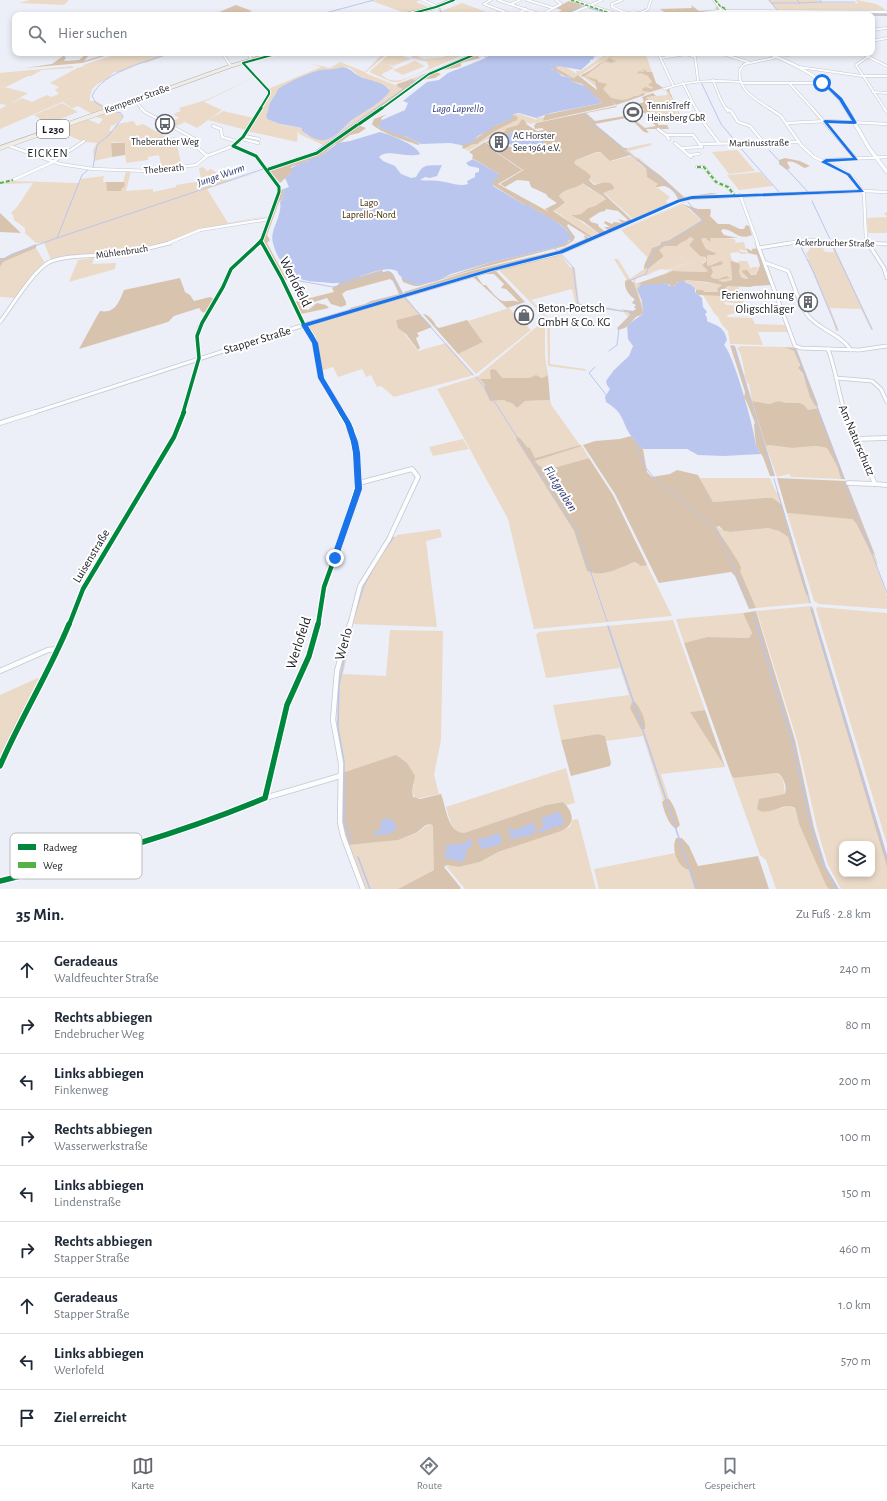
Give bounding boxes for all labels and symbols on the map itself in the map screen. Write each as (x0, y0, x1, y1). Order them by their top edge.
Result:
route start (813, 74, 831, 92)
street label: Kempener Straße (103, 83, 171, 115)
sports icon: TennisTreff Heinsberg GbR (622, 101, 644, 123)
place label: TennisTreff Heinsberg GbR (647, 101, 706, 123)
water label: Lago Laprello (432, 103, 484, 115)
bus stop icon: Theberather Weg (154, 113, 176, 135)
road number: L 230 (37, 120, 69, 138)
building icon: AC Horster See 1964 e.V. (488, 131, 510, 153)
place label: AC Horster See 1964 e.V. (513, 131, 560, 153)
place label: Theberather Weg (131, 137, 199, 147)
street label: Martinusstraße (729, 137, 789, 149)
district label: EICKEN (27, 147, 69, 159)
street label: Theberath (143, 162, 185, 176)
water label: Junge Wurm (195, 162, 246, 189)
park label: Lago Laprello-Nord (342, 198, 396, 220)
street label: Ackerbrucher Straße (795, 237, 875, 249)
street label: Mühlenbruch (95, 243, 149, 261)
street label: Werlofeld (276, 255, 314, 309)
place label: Ferienwohnung Oligschläger (721, 289, 794, 315)
building icon: Ferienwohnung Oligschläger (797, 291, 819, 313)
place label: Beton-Poetsch GmbH & Co. KG (538, 302, 611, 328)
shop icon: Beton-Poetsch GmbH & Co. KG (513, 304, 535, 326)
street label: Stapper Straße (222, 324, 292, 356)
street label: Am Naturschutz (837, 403, 877, 477)
water label: Flutgraben (541, 464, 579, 514)
street label: Luisenstraße (70, 527, 112, 585)
route end (326, 549, 344, 567)
street label: Werlofeld (284, 615, 314, 671)
street label: Werlo (333, 626, 355, 662)
legend (10, 833, 142, 879)
text: Radweg (43, 842, 78, 853)
text: Weg (43, 860, 63, 871)

